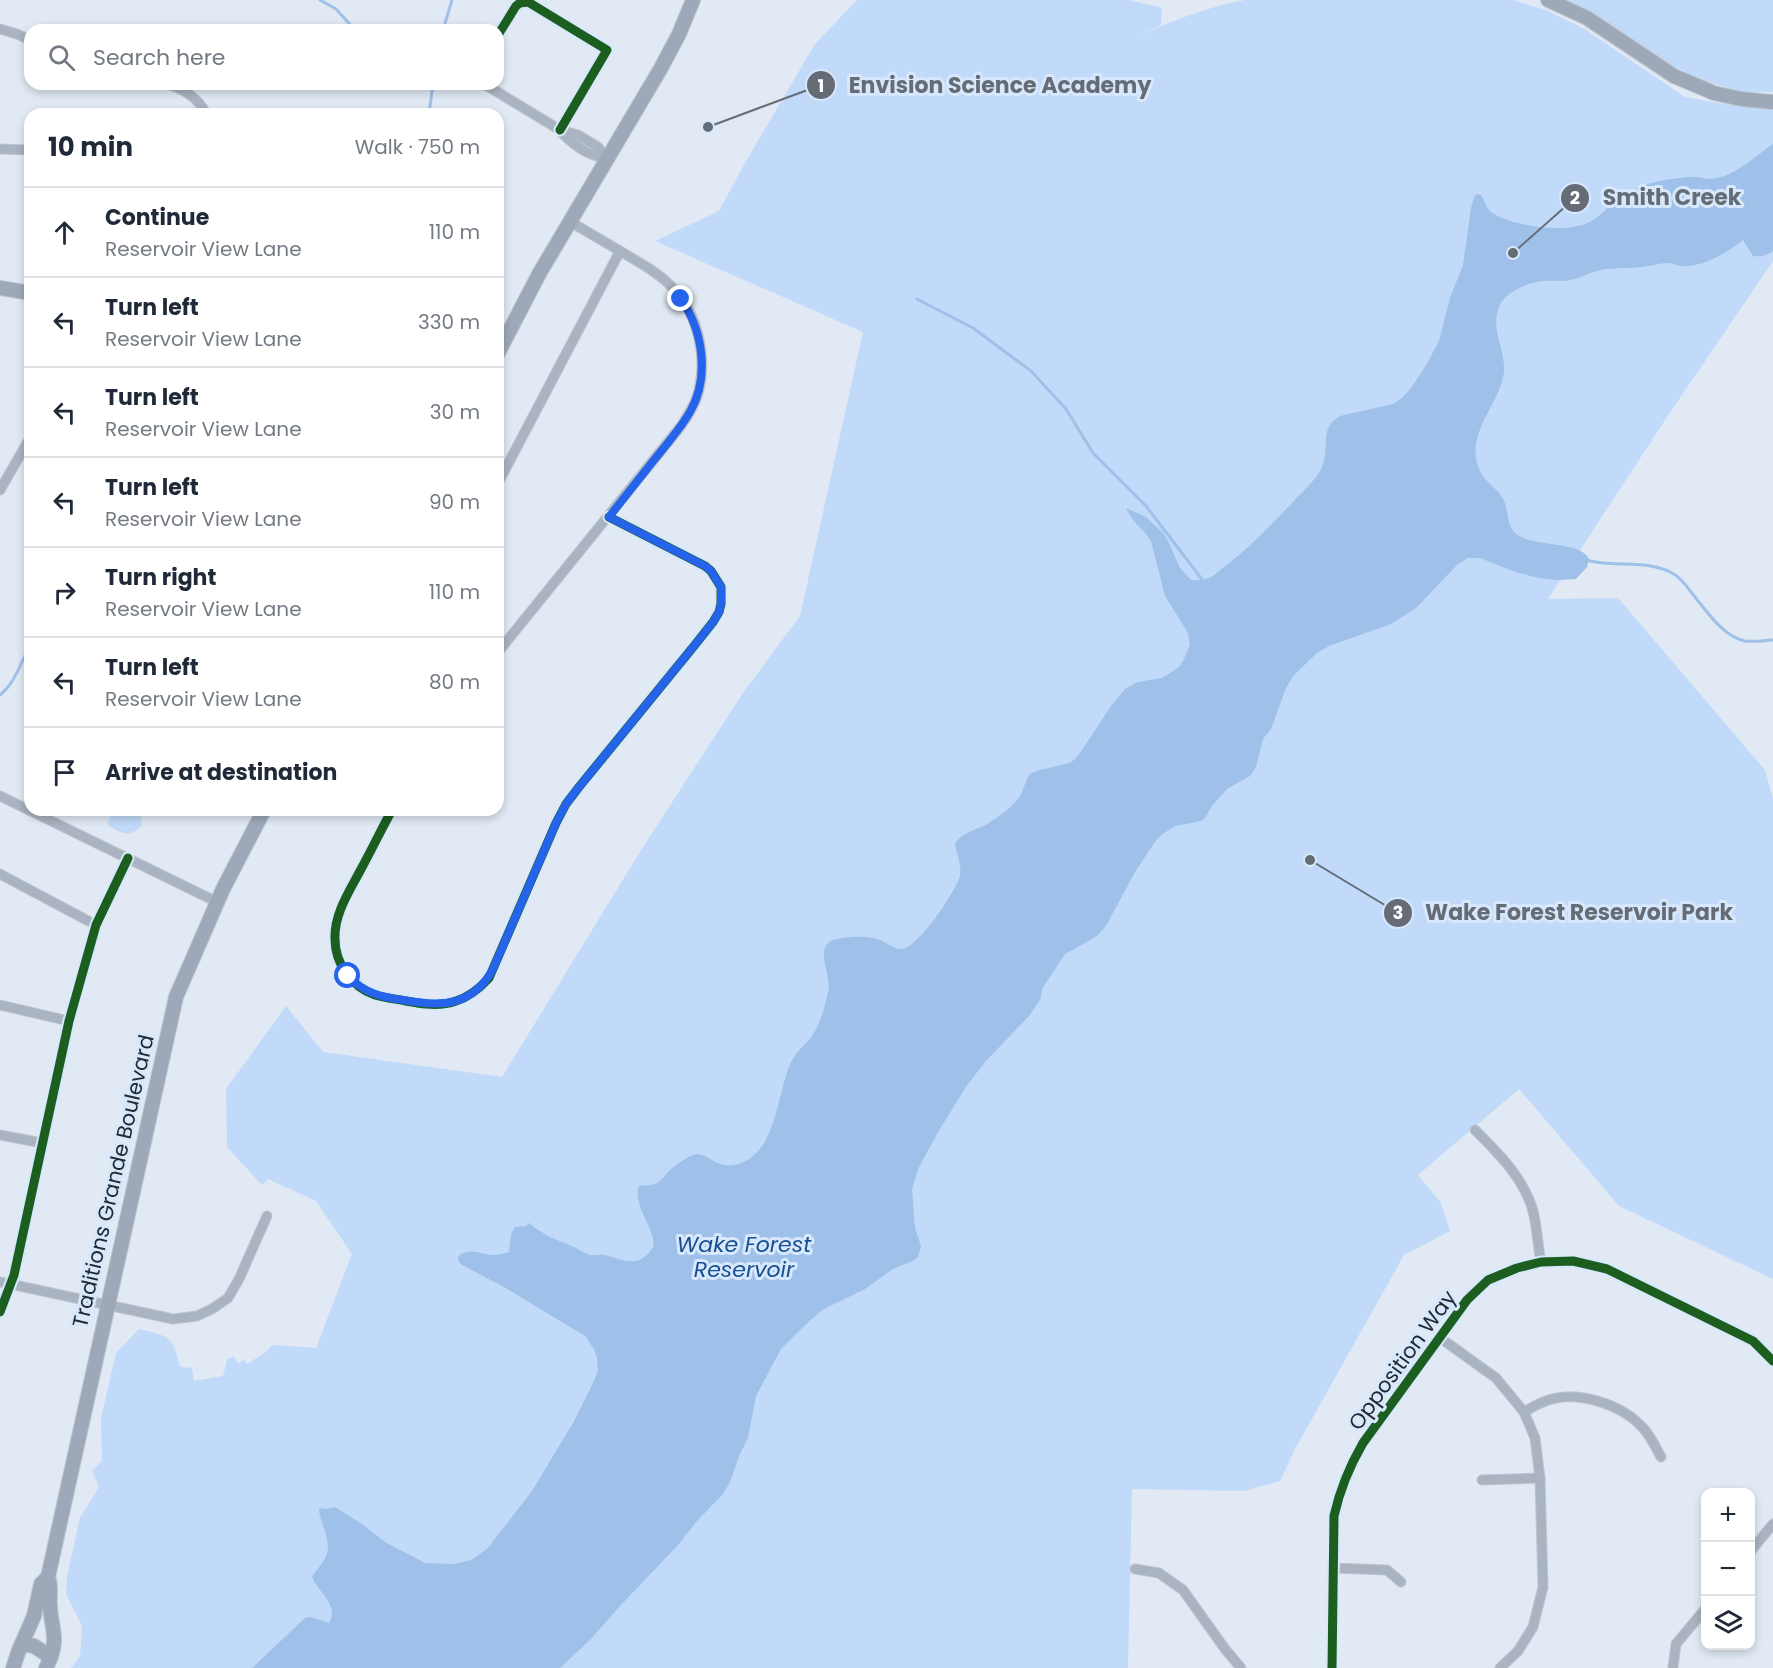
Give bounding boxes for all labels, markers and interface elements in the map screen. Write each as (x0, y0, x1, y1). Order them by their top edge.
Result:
search box (24, 24, 504, 90)
icon: search (45, 41, 78, 74)
text: Search here (93, 42, 226, 73)
callout: Envision Science Academy (806, 65, 1163, 105)
text: Envision Science Academy (849, 70, 1151, 101)
text: 1 (818, 73, 824, 98)
text: 10 min (48, 129, 133, 165)
text: Walk · 750 m (355, 133, 480, 161)
callout: Smith Creek (1560, 178, 1753, 218)
text: Smith Creek (1603, 182, 1742, 213)
text: 2 (1570, 185, 1580, 210)
text: Continue (105, 202, 209, 233)
icon: ahead (48, 216, 81, 249)
text: 110 m (429, 218, 480, 246)
text: Reservoir View Lane (105, 235, 302, 263)
route end (667, 285, 693, 311)
text: Turn left (105, 292, 199, 323)
icon: left (48, 306, 81, 339)
text: 330 m (418, 308, 480, 336)
text: Reservoir View Lane (105, 325, 302, 353)
text: Turn left (105, 382, 199, 413)
icon: left (48, 396, 81, 429)
text: 30 m (430, 398, 480, 426)
text: Reservoir View Lane (105, 415, 302, 443)
text: Turn left (105, 472, 199, 503)
icon: left (48, 486, 81, 519)
text: 90 m (429, 488, 480, 516)
text: Reservoir View Lane (105, 505, 302, 533)
text: Turn right (105, 562, 216, 593)
icon: right (48, 576, 81, 609)
text: 110 m (429, 578, 480, 606)
text: Reservoir View Lane (105, 595, 302, 623)
text: Turn left (105, 652, 199, 683)
icon: left (48, 666, 81, 699)
text: 80 m (429, 668, 480, 696)
text: Reservoir View Lane (105, 685, 302, 713)
icon: arrive (48, 756, 81, 789)
text: Arrive at destination (105, 757, 337, 788)
callout: Wake Forest Reservoir Park (1383, 893, 1745, 933)
text: Wake Forest Reservoir Park (1425, 897, 1733, 928)
text: 3 (1393, 900, 1403, 925)
route start (334, 962, 360, 988)
street label: Traditions Grande Boulevard (65, 1032, 161, 1330)
water label: Wake Forest Reservoir (677, 1229, 812, 1285)
street label: Opposition Way (1341, 1284, 1463, 1436)
map controls (1701, 1488, 1755, 1650)
button: + (1701, 1488, 1755, 1542)
button: − (1701, 1542, 1755, 1596)
button: layers (1701, 1596, 1755, 1650)

